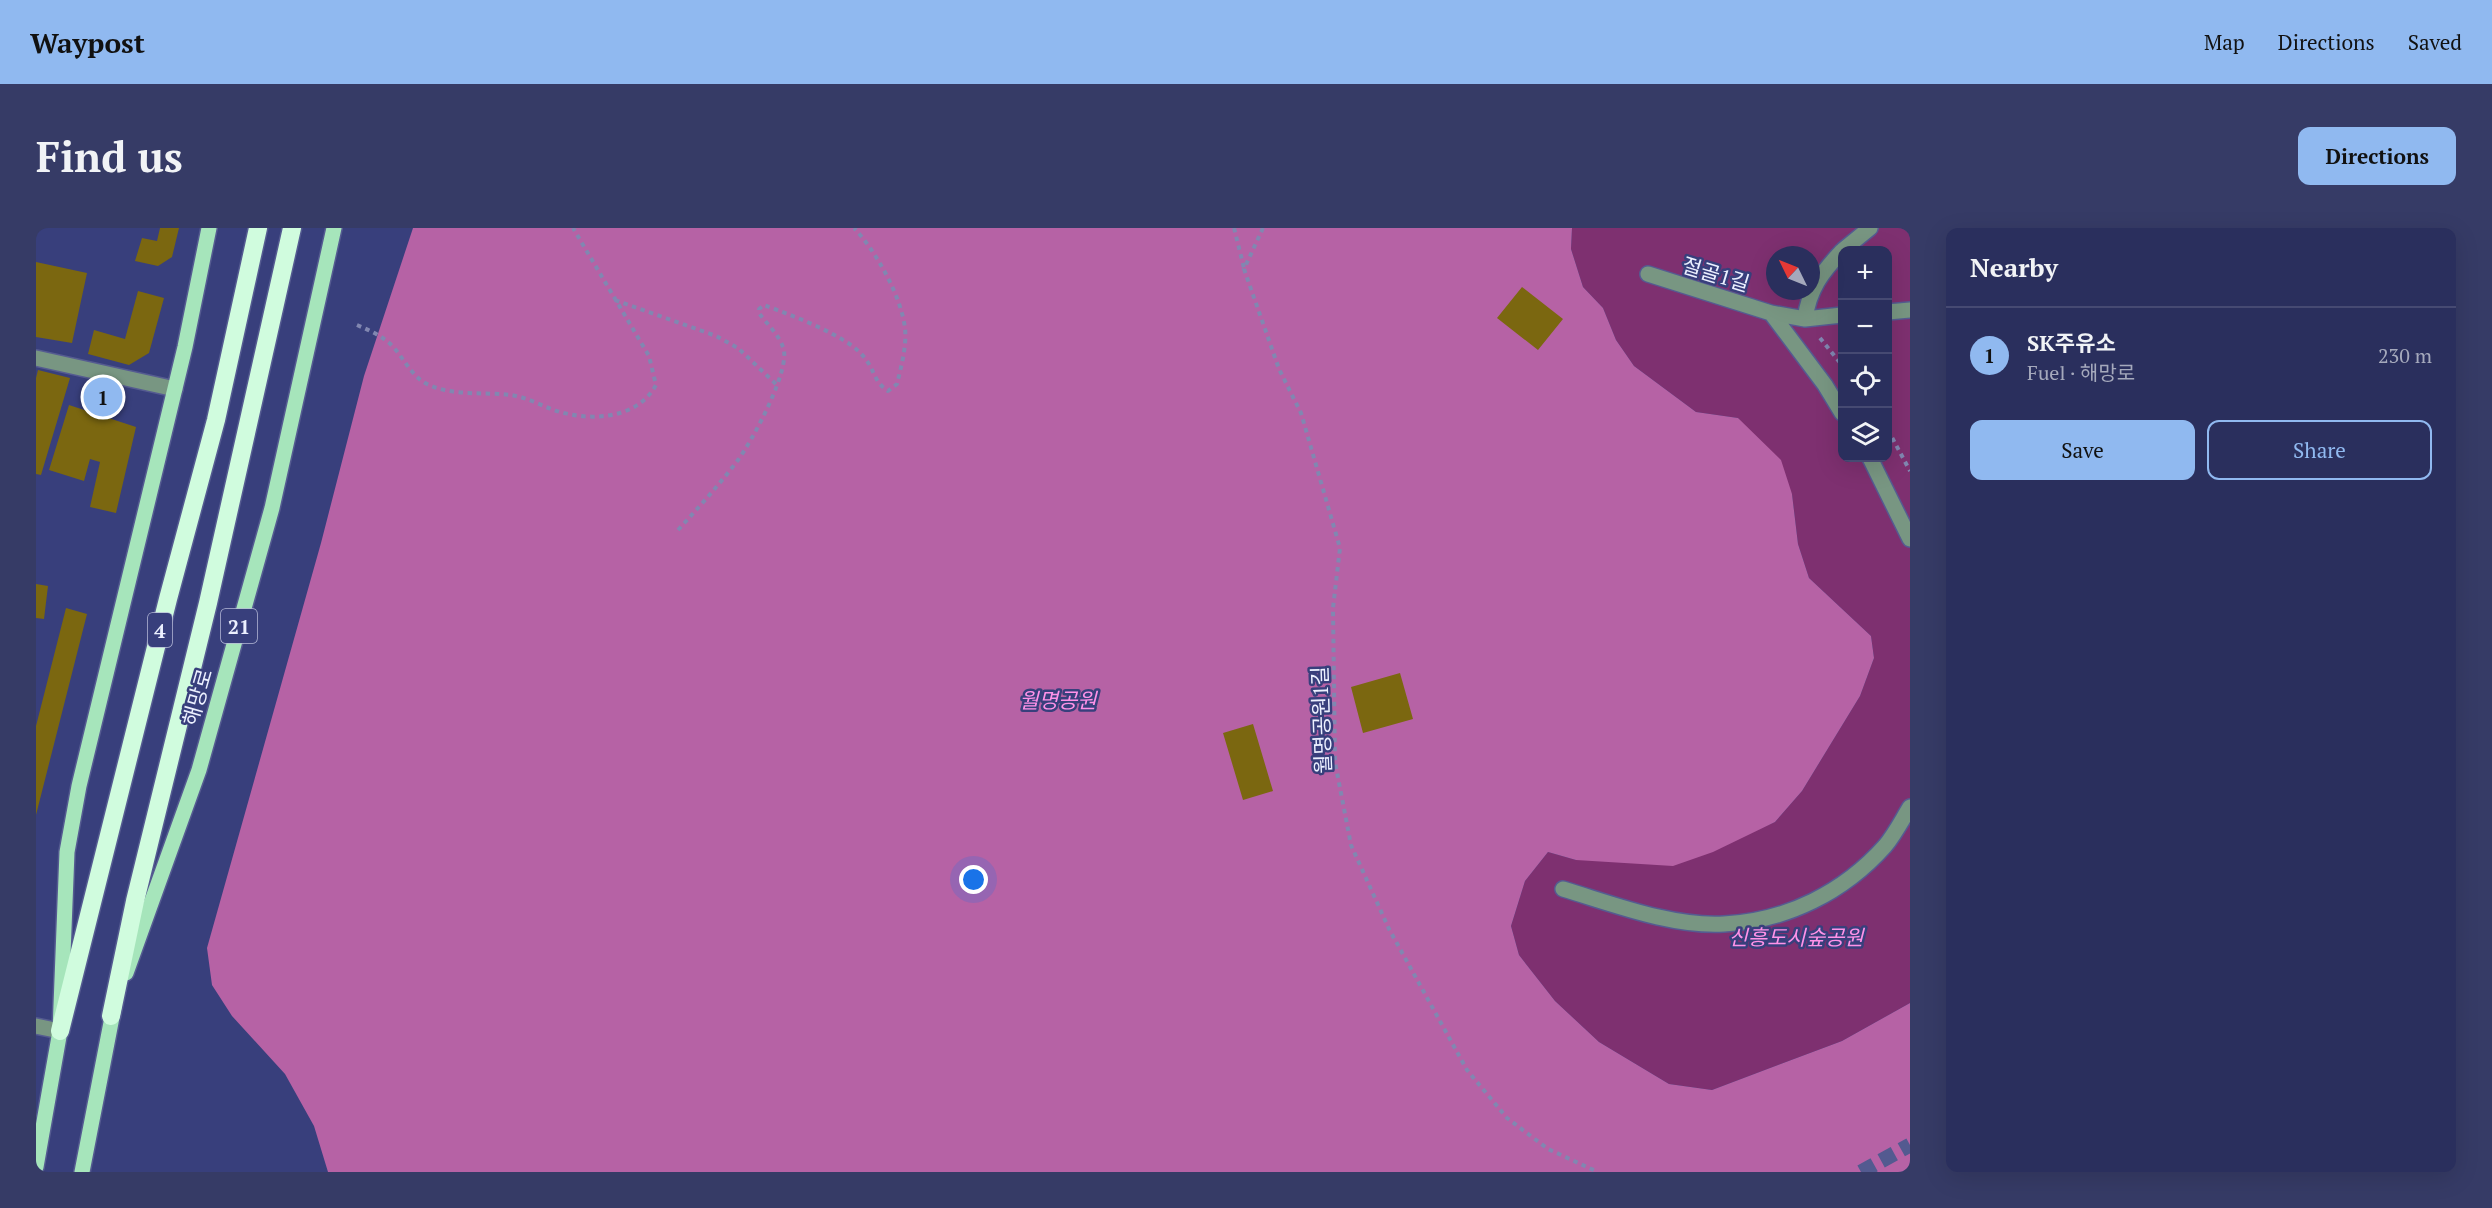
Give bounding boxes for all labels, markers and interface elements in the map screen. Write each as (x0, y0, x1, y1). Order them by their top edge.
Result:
text: Waypost (30, 24, 145, 61)
text: Map (2204, 28, 2245, 56)
text: Directions (2278, 28, 2375, 56)
text: Saved (2408, 28, 2462, 56)
button: Directions (2298, 127, 2456, 185)
text: Find us (36, 128, 183, 184)
north arrow (1766, 246, 1820, 300)
map controls (1838, 246, 1892, 462)
button: + (1838, 246, 1892, 300)
text: Nearby (1970, 250, 2058, 284)
street label: 절골1길 (1679, 251, 1753, 297)
button: − (1838, 300, 1892, 354)
text: SK주유소 (2027, 328, 2116, 357)
text: 1 (1984, 342, 1995, 369)
text: 230 m (2378, 342, 2432, 369)
button: locate (1838, 354, 1892, 408)
text: Fuel · 해망로 (2027, 359, 2135, 386)
pin: 1 (84, 374, 122, 420)
button: layers (1838, 408, 1892, 462)
button: Save (1970, 420, 2195, 480)
button: Share (2207, 420, 2432, 480)
road number: 21 (221, 609, 257, 643)
road number: 4 (148, 613, 172, 647)
street label: 해망로 (176, 665, 218, 729)
street label: 월명공원1길 (1305, 666, 1337, 774)
park label: 월명공원 (1019, 686, 1098, 714)
your location (959, 865, 988, 894)
park label: 신흥도시숲공원 (1728, 923, 1865, 951)

